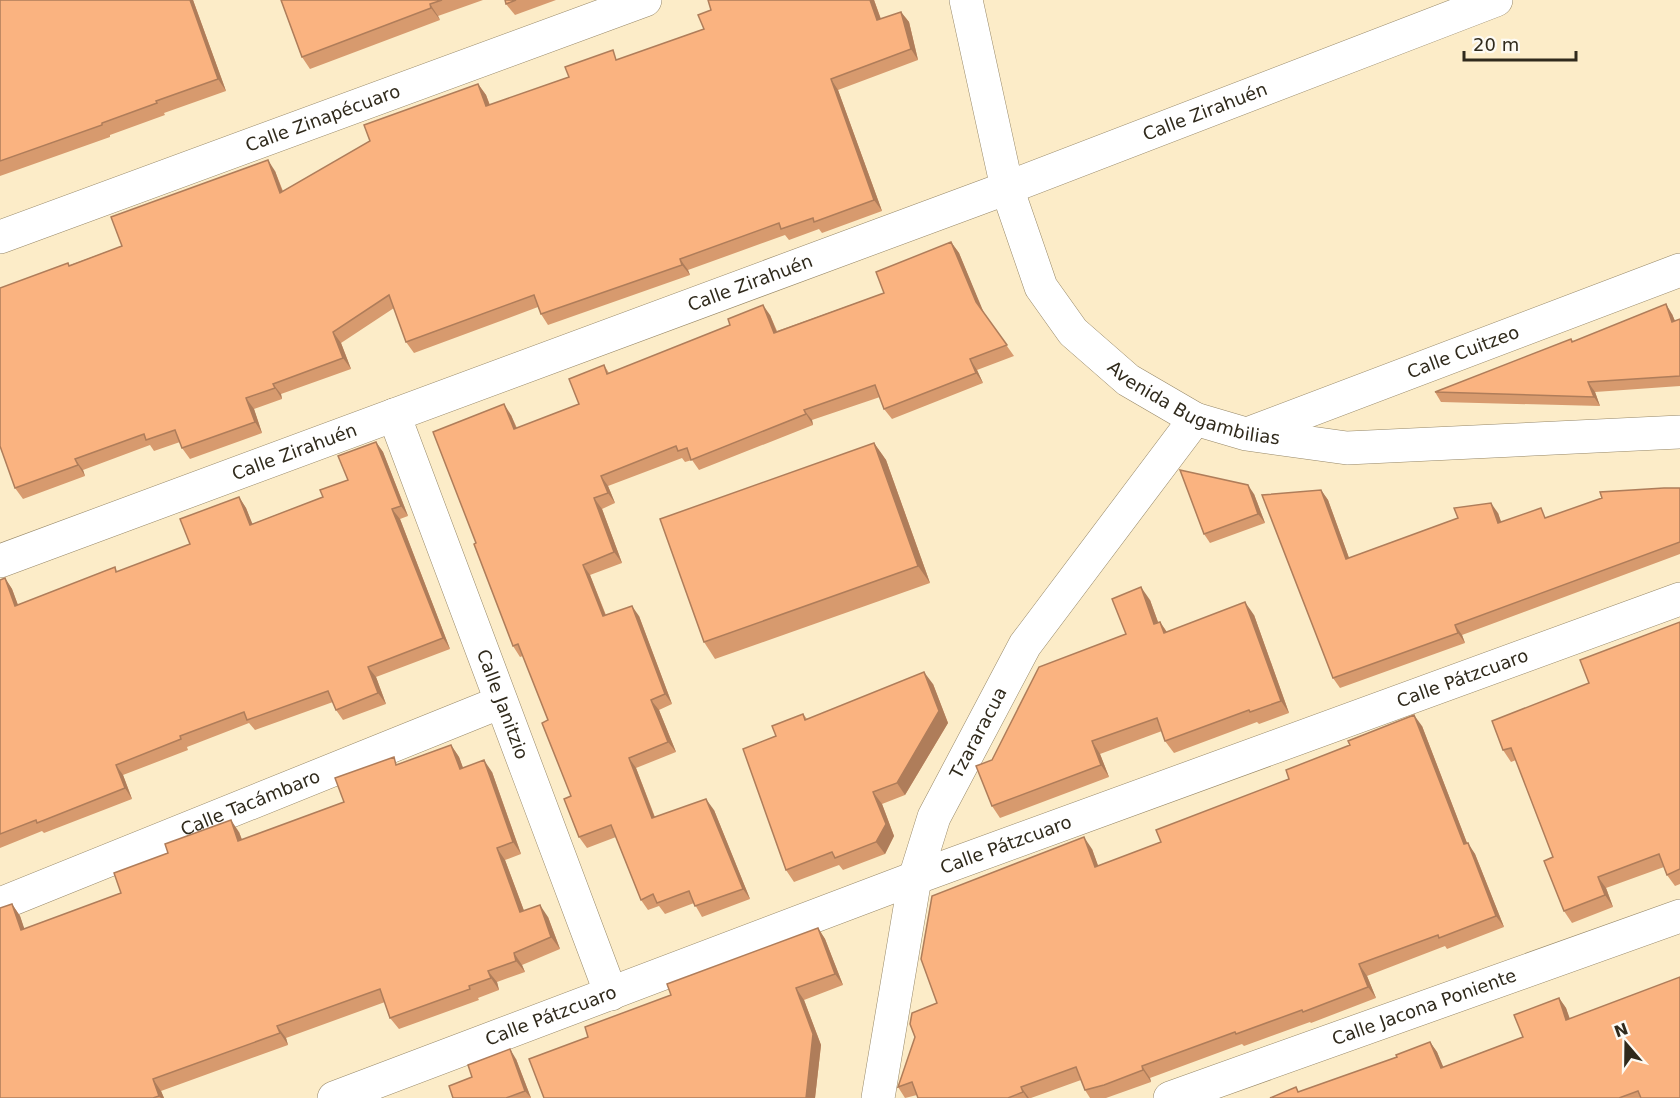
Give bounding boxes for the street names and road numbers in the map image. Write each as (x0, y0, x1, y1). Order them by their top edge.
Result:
street label: Calle Zirahuén (1140, 78, 1270, 145)
street label: Calle Zinapécuaro (243, 80, 403, 156)
street label: Calle Zirahuén (685, 250, 815, 315)
street label: Calle Cuitzeo (1404, 321, 1522, 382)
street label: Avenida Bugambilias (1104, 356, 1281, 449)
street label: Calle Zirahuén (229, 419, 360, 484)
street label: Calle Pátzcuaro (1394, 644, 1531, 711)
street label: Calle Janitzio (473, 646, 533, 762)
street label: Tzararacua (945, 683, 1011, 783)
street label: Calle Tacámbaro (177, 765, 323, 840)
street label: Calle Pátzcuaro (937, 811, 1074, 878)
street label: Calle Jacona Poniente (1329, 964, 1519, 1049)
street label: Calle Pátzcuaro (482, 981, 619, 1050)

